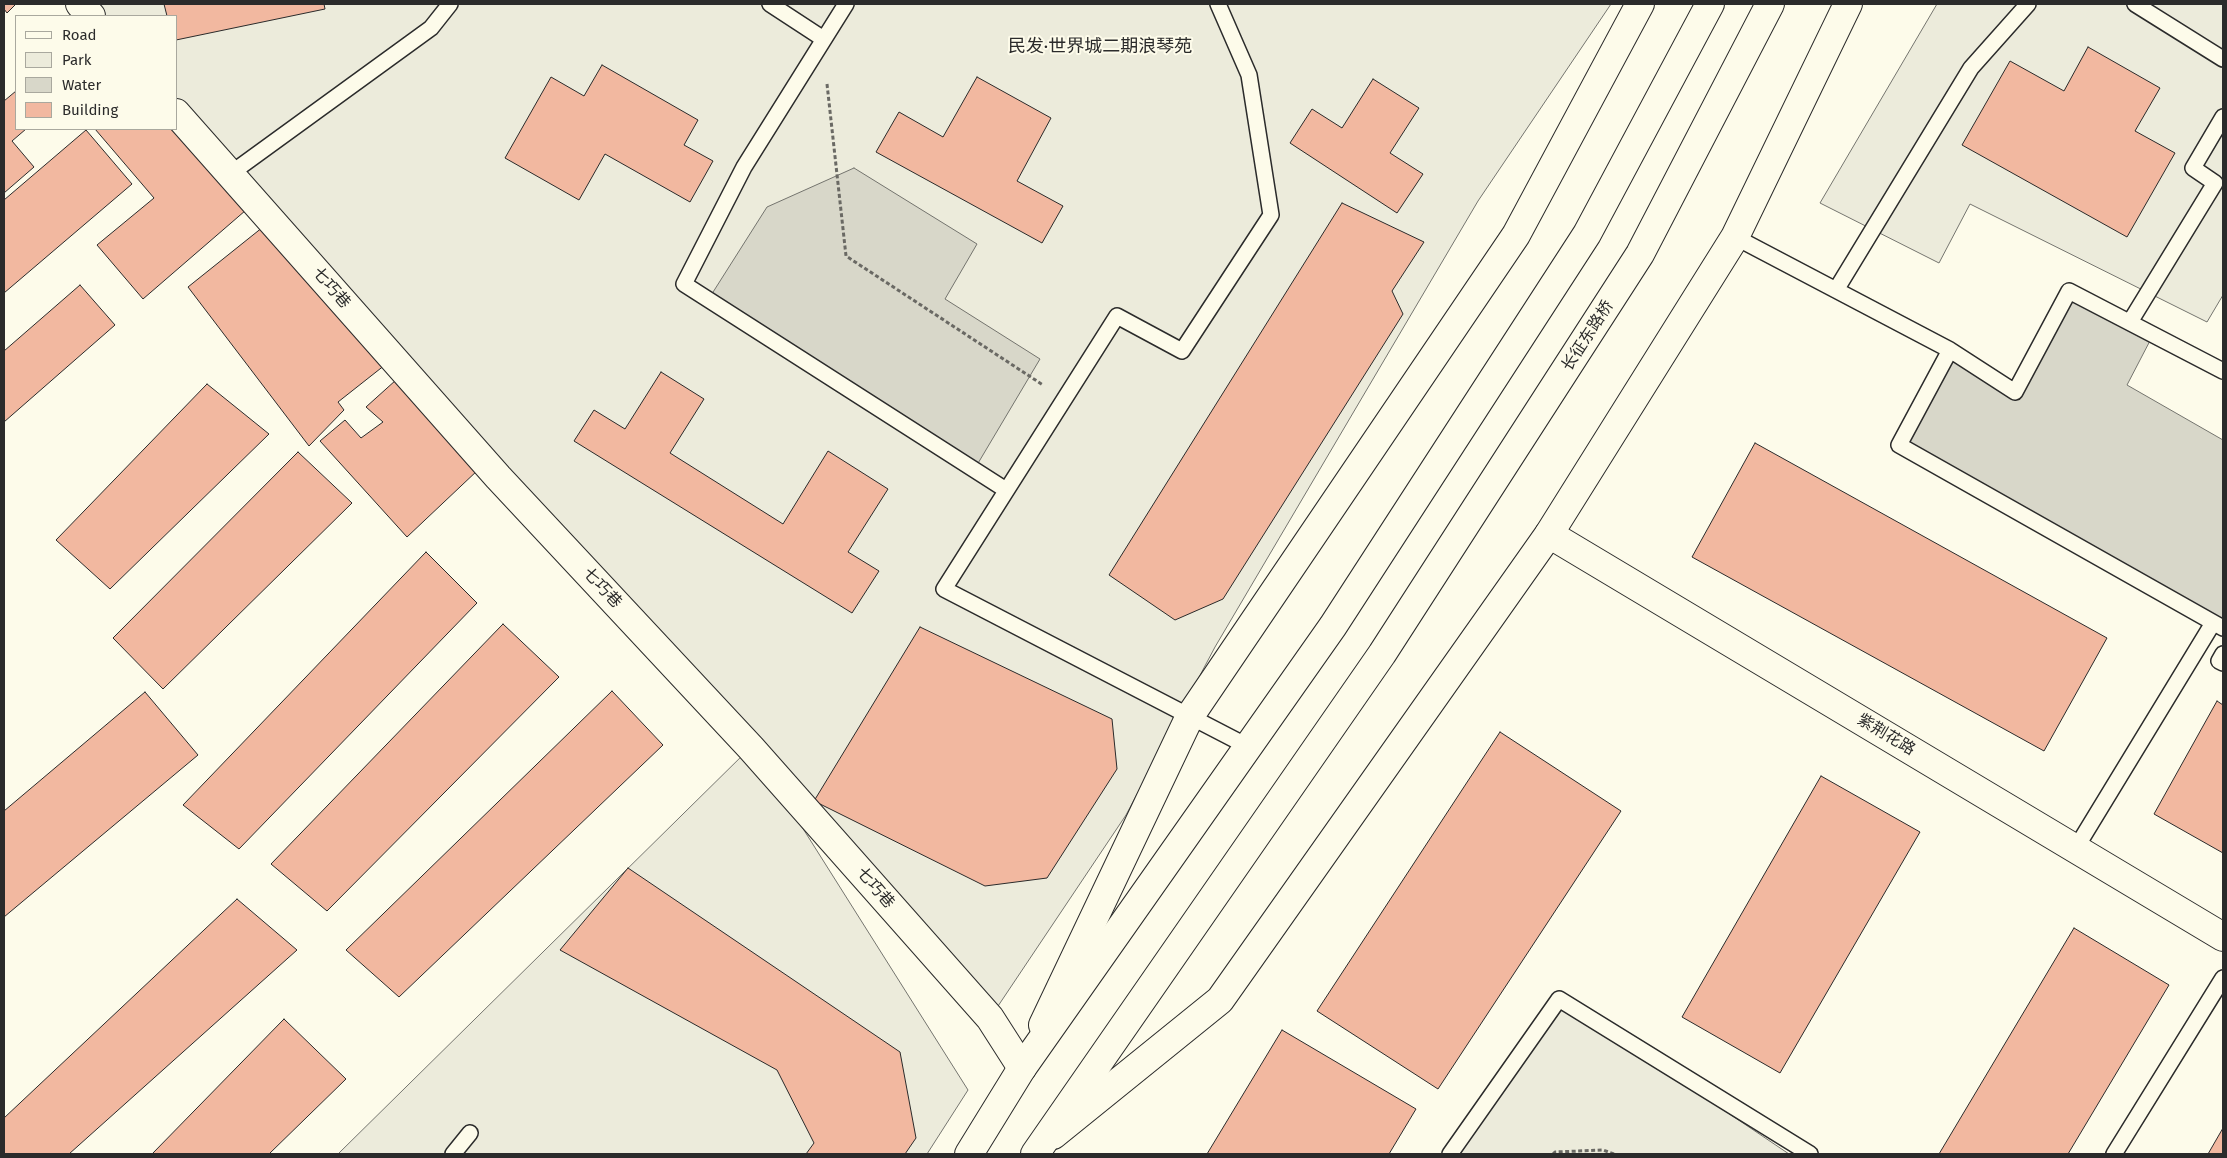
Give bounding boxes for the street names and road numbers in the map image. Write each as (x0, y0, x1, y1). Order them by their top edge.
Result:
street label: 七巧巷 (308, 264, 354, 312)
street label: 长征东路桥 (1558, 297, 1618, 375)
street label: 七巧巷 (579, 564, 625, 612)
street label: 紫荆花路 (1854, 710, 1918, 760)
street label: 七巧巷 (852, 864, 898, 912)

